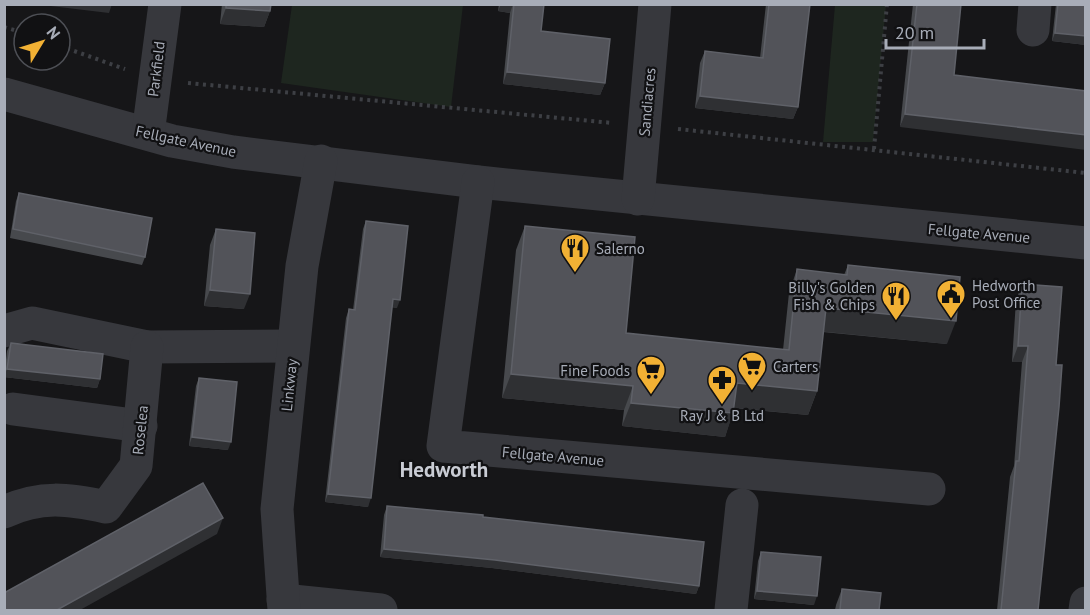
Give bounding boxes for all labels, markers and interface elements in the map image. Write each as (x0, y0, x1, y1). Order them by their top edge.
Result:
north arrow (12, 12, 72, 72)
scale bar (886, 12, 984, 50)
text: 20 m (895, 21, 934, 44)
text: N (43, 22, 65, 43)
street label: Parkfield (143, 40, 169, 98)
street label: Sandiacres (635, 67, 659, 137)
street label: Fellgate Avenue (134, 121, 238, 161)
street label: Fellgate Avenue (927, 219, 1031, 247)
restaurant icon: Salerno (559, 232, 591, 274)
place label: Salerno (596, 239, 645, 258)
place label: Hedworth Post Office (972, 276, 1040, 312)
place label: Billy's Golden Fish & Chips (788, 278, 875, 314)
public building icon: Hedworth Post Office (935, 278, 967, 320)
restaurant icon: Billy's Golden Fish & Chips (880, 280, 912, 322)
supermarket icon: Carters (736, 350, 768, 392)
supermarket icon: Fine Foods (635, 354, 667, 396)
place label: Carters (773, 357, 818, 376)
street label: Linkway (277, 358, 301, 412)
place label: Fine Foods (560, 361, 630, 380)
pharmacy icon: Ray J & B Ltd (706, 364, 738, 406)
street label: Roselea (128, 404, 152, 456)
place label: Ray J & B Ltd (680, 406, 764, 425)
street label: Fellgate Avenue (501, 442, 605, 470)
district label: Hedworth (400, 456, 488, 483)

